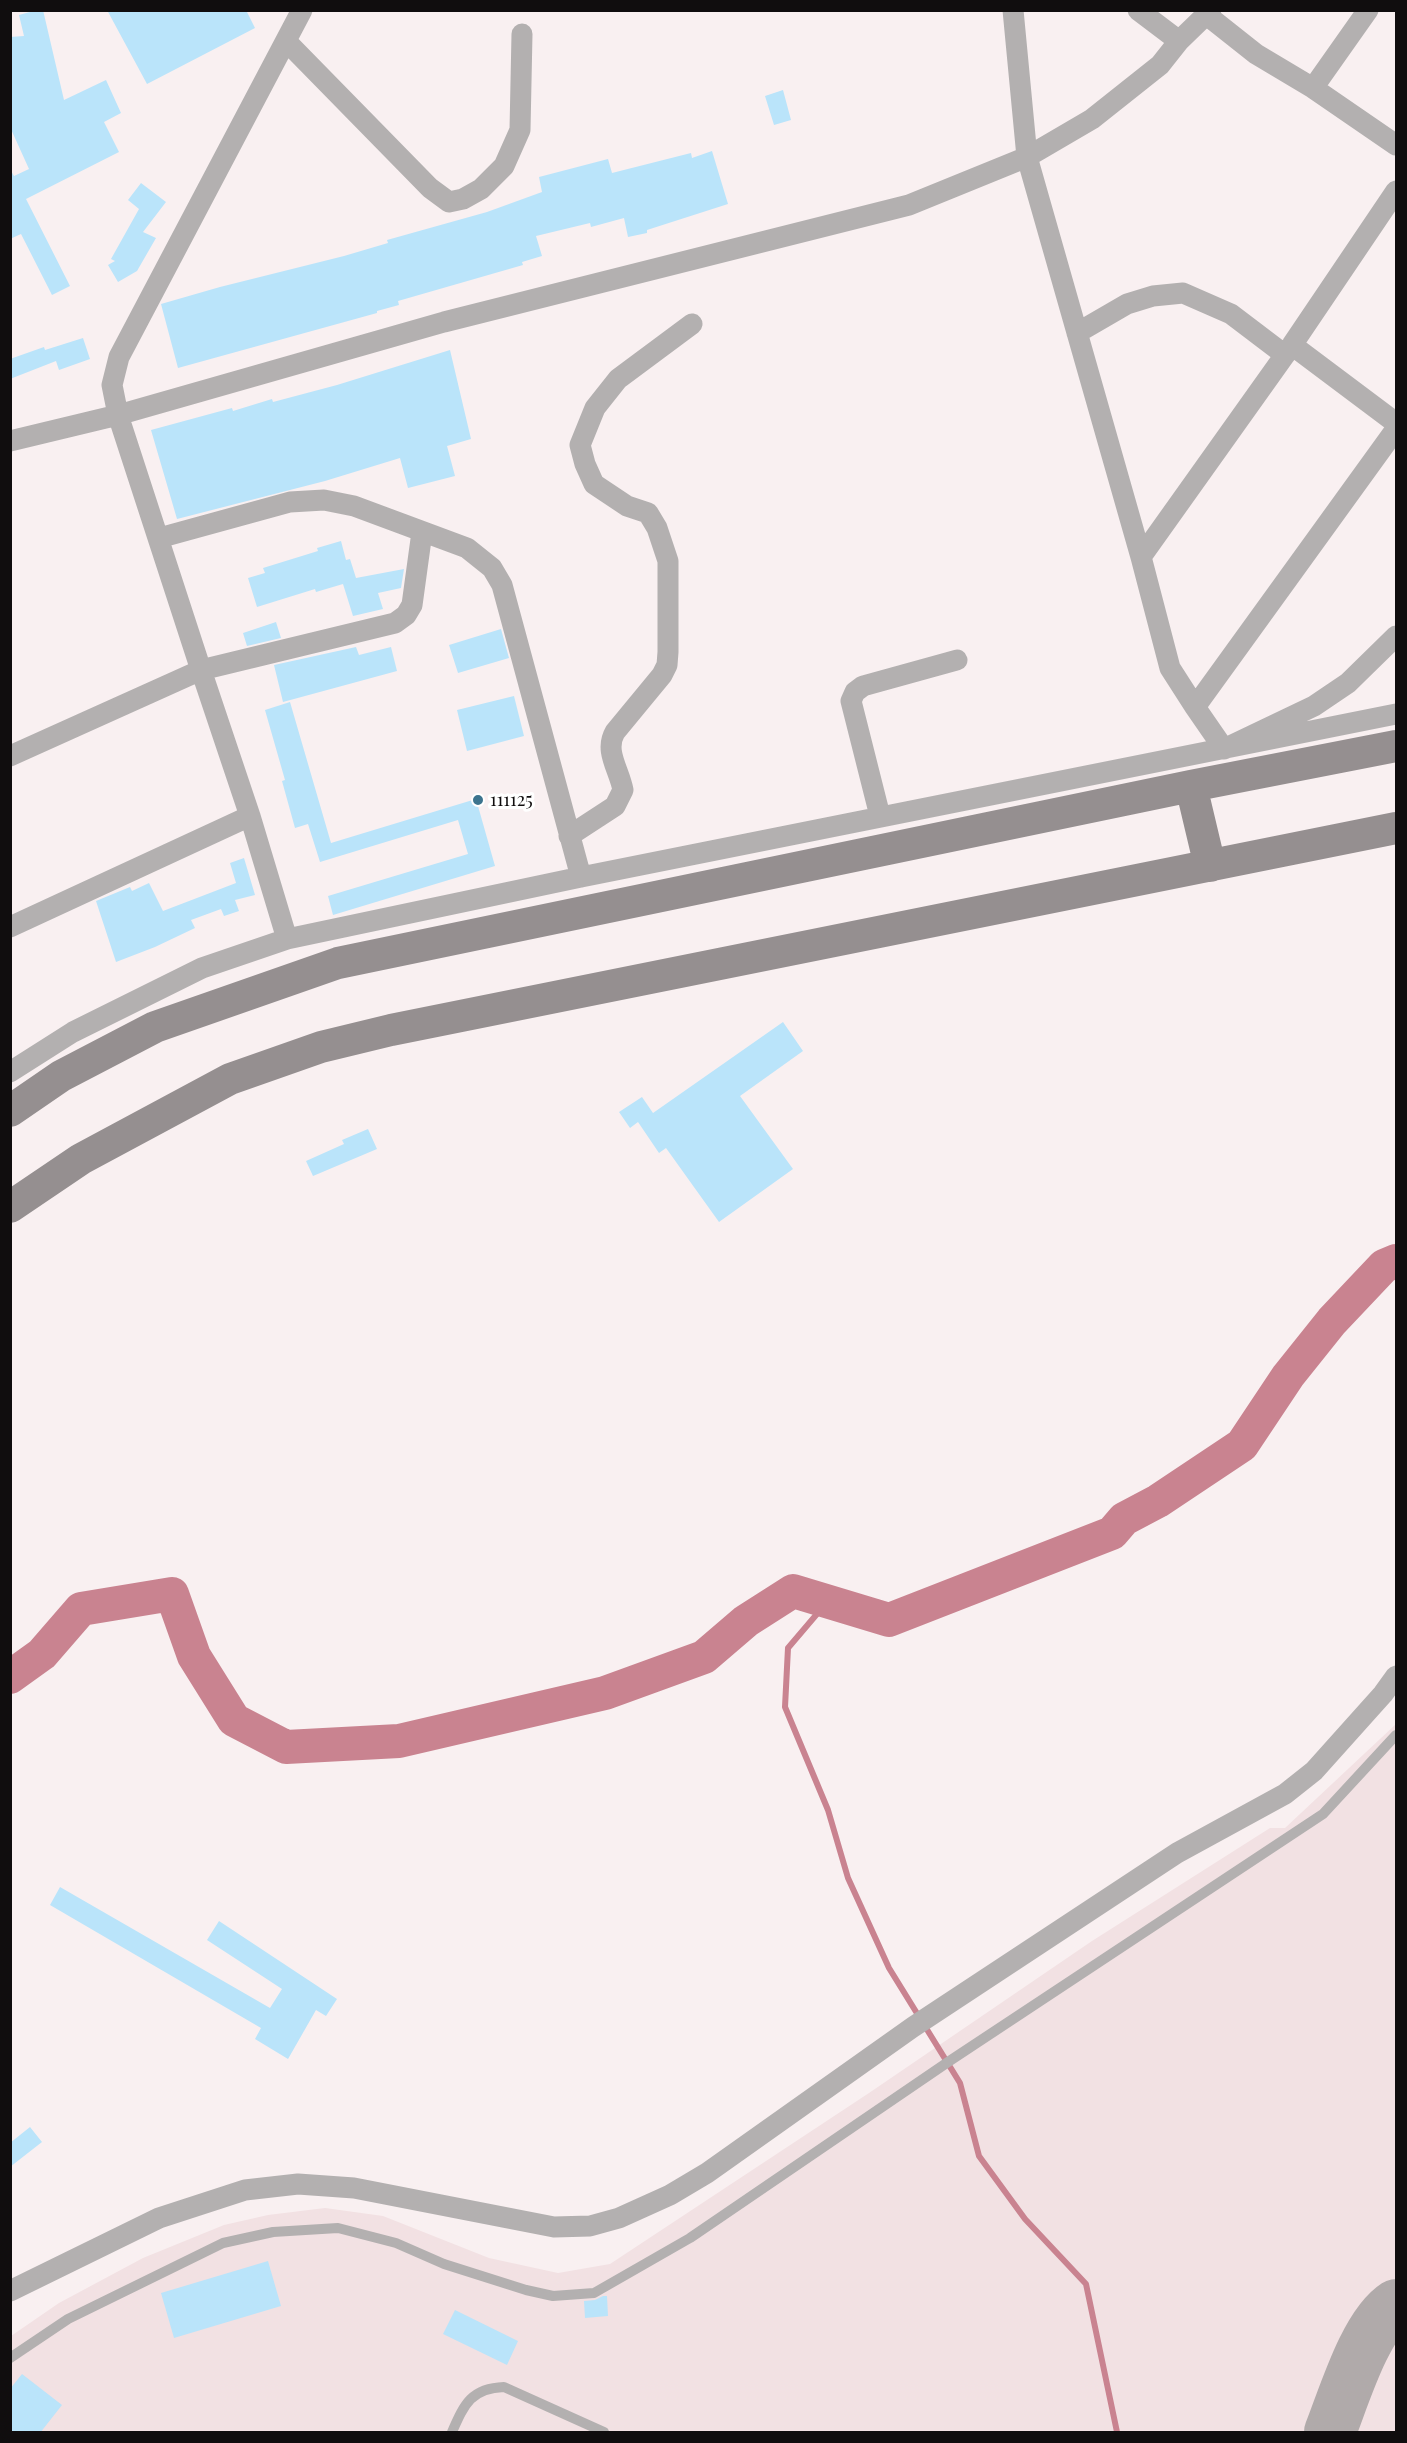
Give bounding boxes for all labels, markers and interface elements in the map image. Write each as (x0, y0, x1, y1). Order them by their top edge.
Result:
place label: 111125 (490, 789, 533, 811)
marker: 111125 (471, 793, 485, 807)

